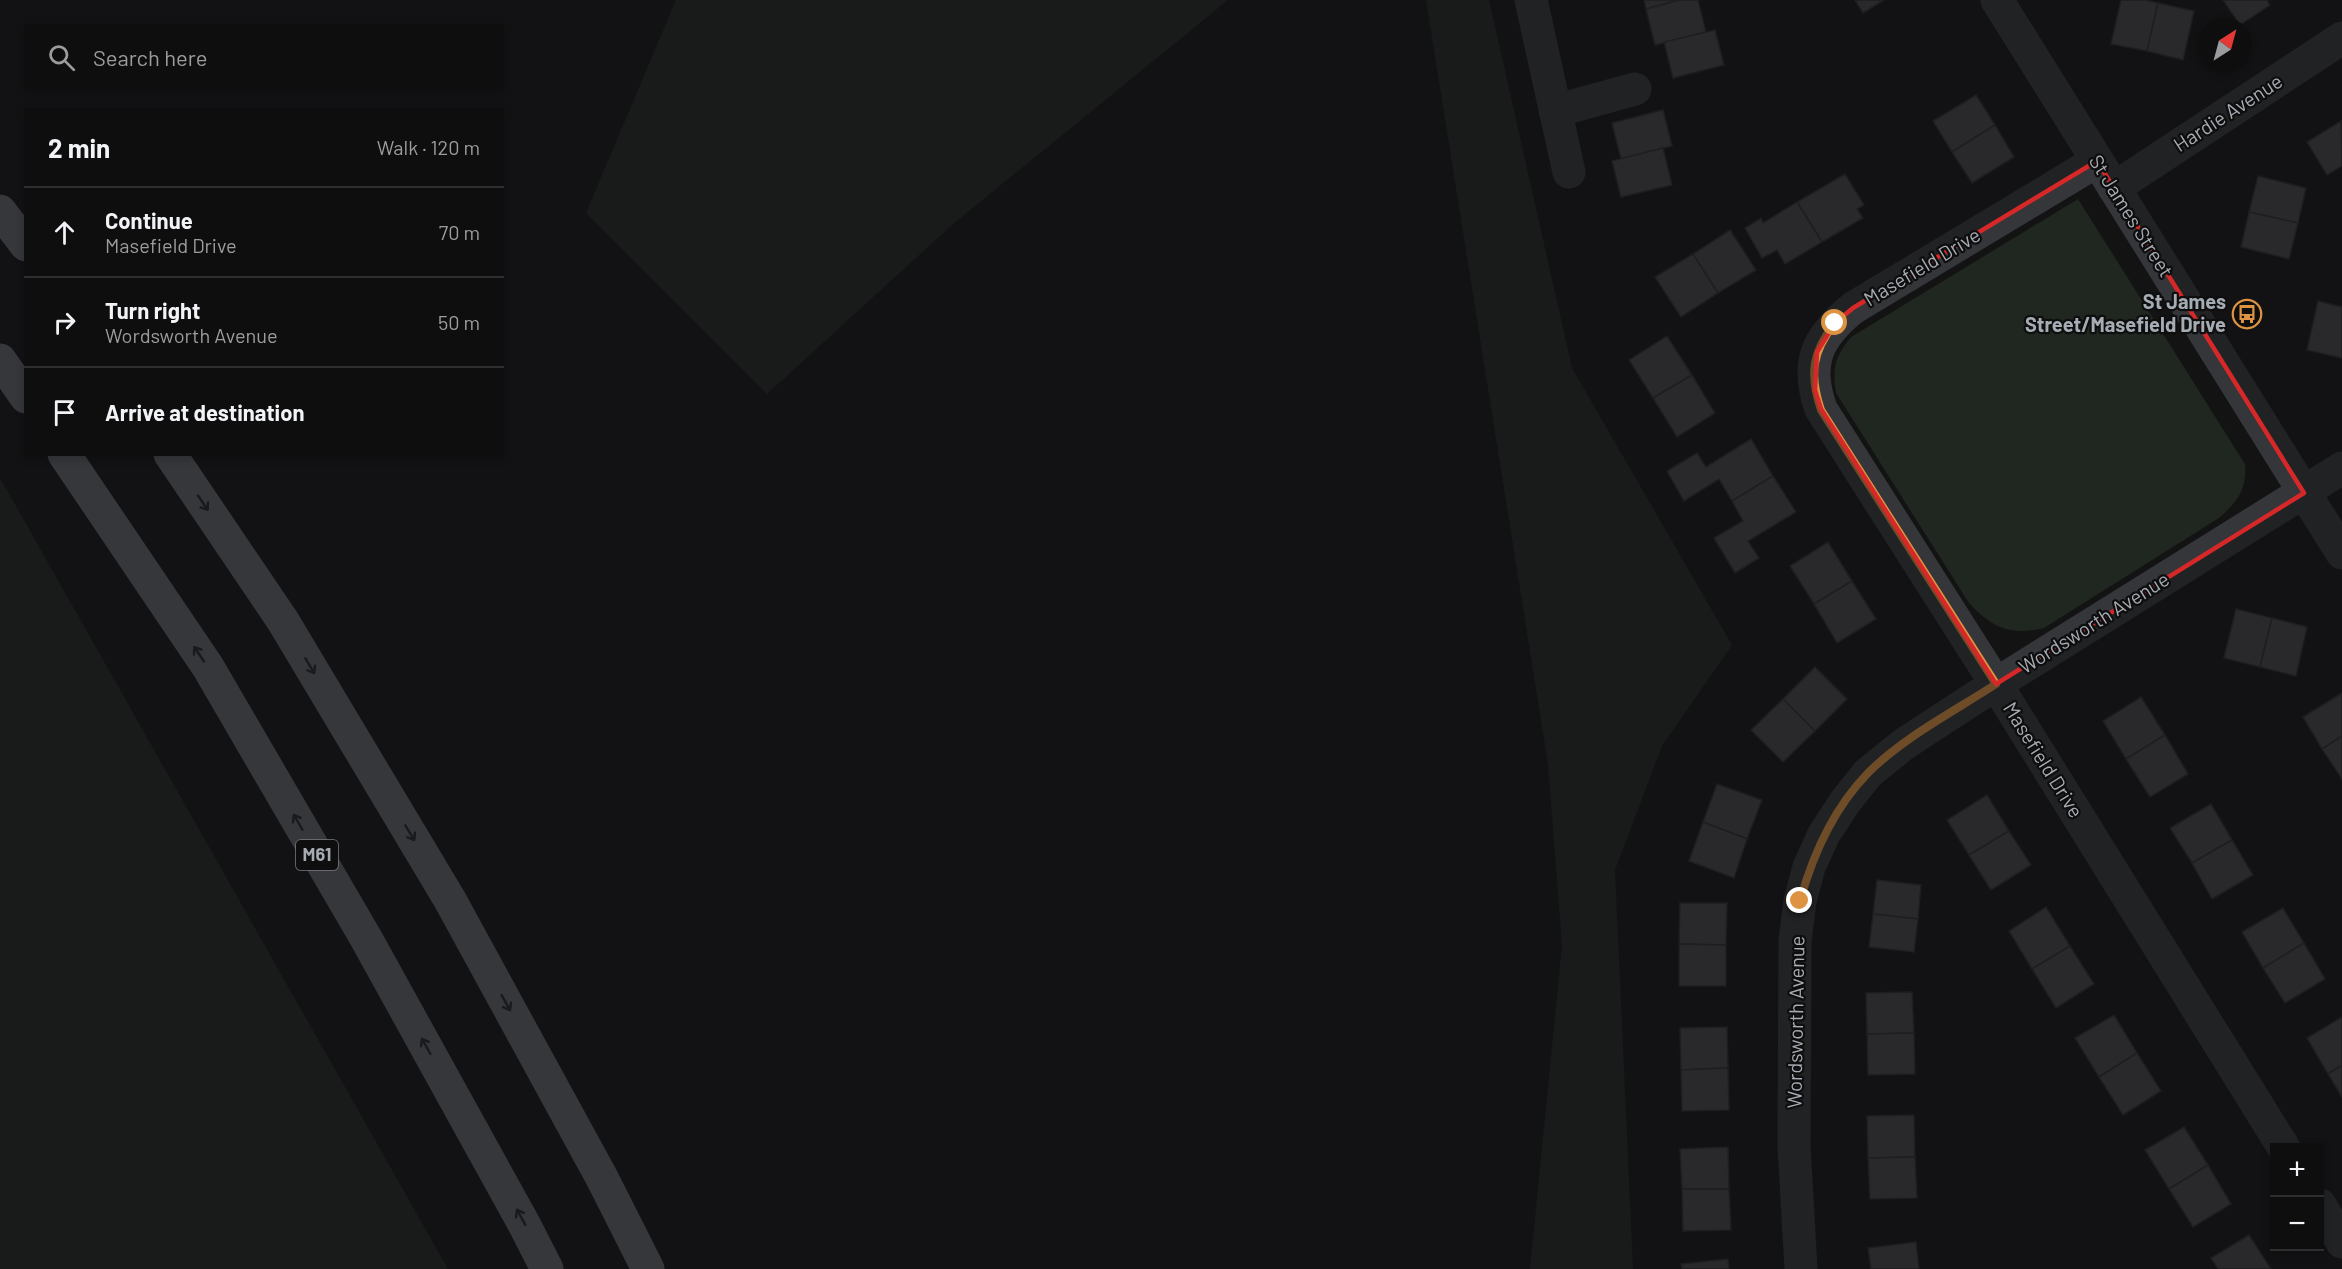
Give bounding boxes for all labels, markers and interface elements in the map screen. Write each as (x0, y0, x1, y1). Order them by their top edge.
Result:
north arrow (2198, 18, 2252, 72)
search box (24, 24, 504, 90)
icon: search (45, 41, 78, 74)
text: Search here (93, 44, 207, 70)
street label: Hardie Avenue (2169, 68, 2286, 156)
text: 2 min (48, 132, 110, 163)
text: Walk · 120 m (377, 135, 480, 159)
street label: St James Street (2085, 150, 2179, 281)
text: Continue (105, 207, 193, 233)
icon: ahead (48, 216, 81, 249)
text: 70 m (439, 220, 480, 244)
street label: Masefield Drive (1859, 222, 1984, 310)
text: Masefield Drive (105, 233, 237, 257)
place label: St James Street/Masefield Drive (2025, 289, 2226, 336)
text: Turn right (105, 297, 200, 323)
bus stop icon: St James Street/Masefield Drive (2231, 298, 2263, 330)
icon: right (48, 306, 81, 339)
route start (1821, 309, 1847, 335)
text: 50 m (438, 310, 480, 334)
text: Wordsworth Avenue (105, 323, 278, 347)
icon: arrive (48, 396, 81, 429)
text: Arrive at destination (105, 399, 304, 425)
one-way arrow (197, 494, 209, 511)
street label: Wordsworth Avenue (2014, 566, 2173, 678)
one-way arrow (193, 647, 205, 663)
one-way arrow (304, 657, 316, 674)
street label: Masefield Drive (1999, 697, 2089, 822)
one-way arrow (292, 814, 304, 831)
one-way arrow (404, 825, 416, 842)
road number: M61 (296, 840, 338, 870)
route end (1786, 887, 1812, 913)
street label: Wordsworth Avenue (1781, 935, 1809, 1109)
one-way arrow (500, 994, 512, 1011)
one-way arrow (420, 1038, 432, 1055)
map controls (2270, 1143, 2324, 1251)
button: + (2270, 1143, 2324, 1197)
button: − (2270, 1197, 2324, 1251)
one-way arrow (514, 1209, 526, 1226)

